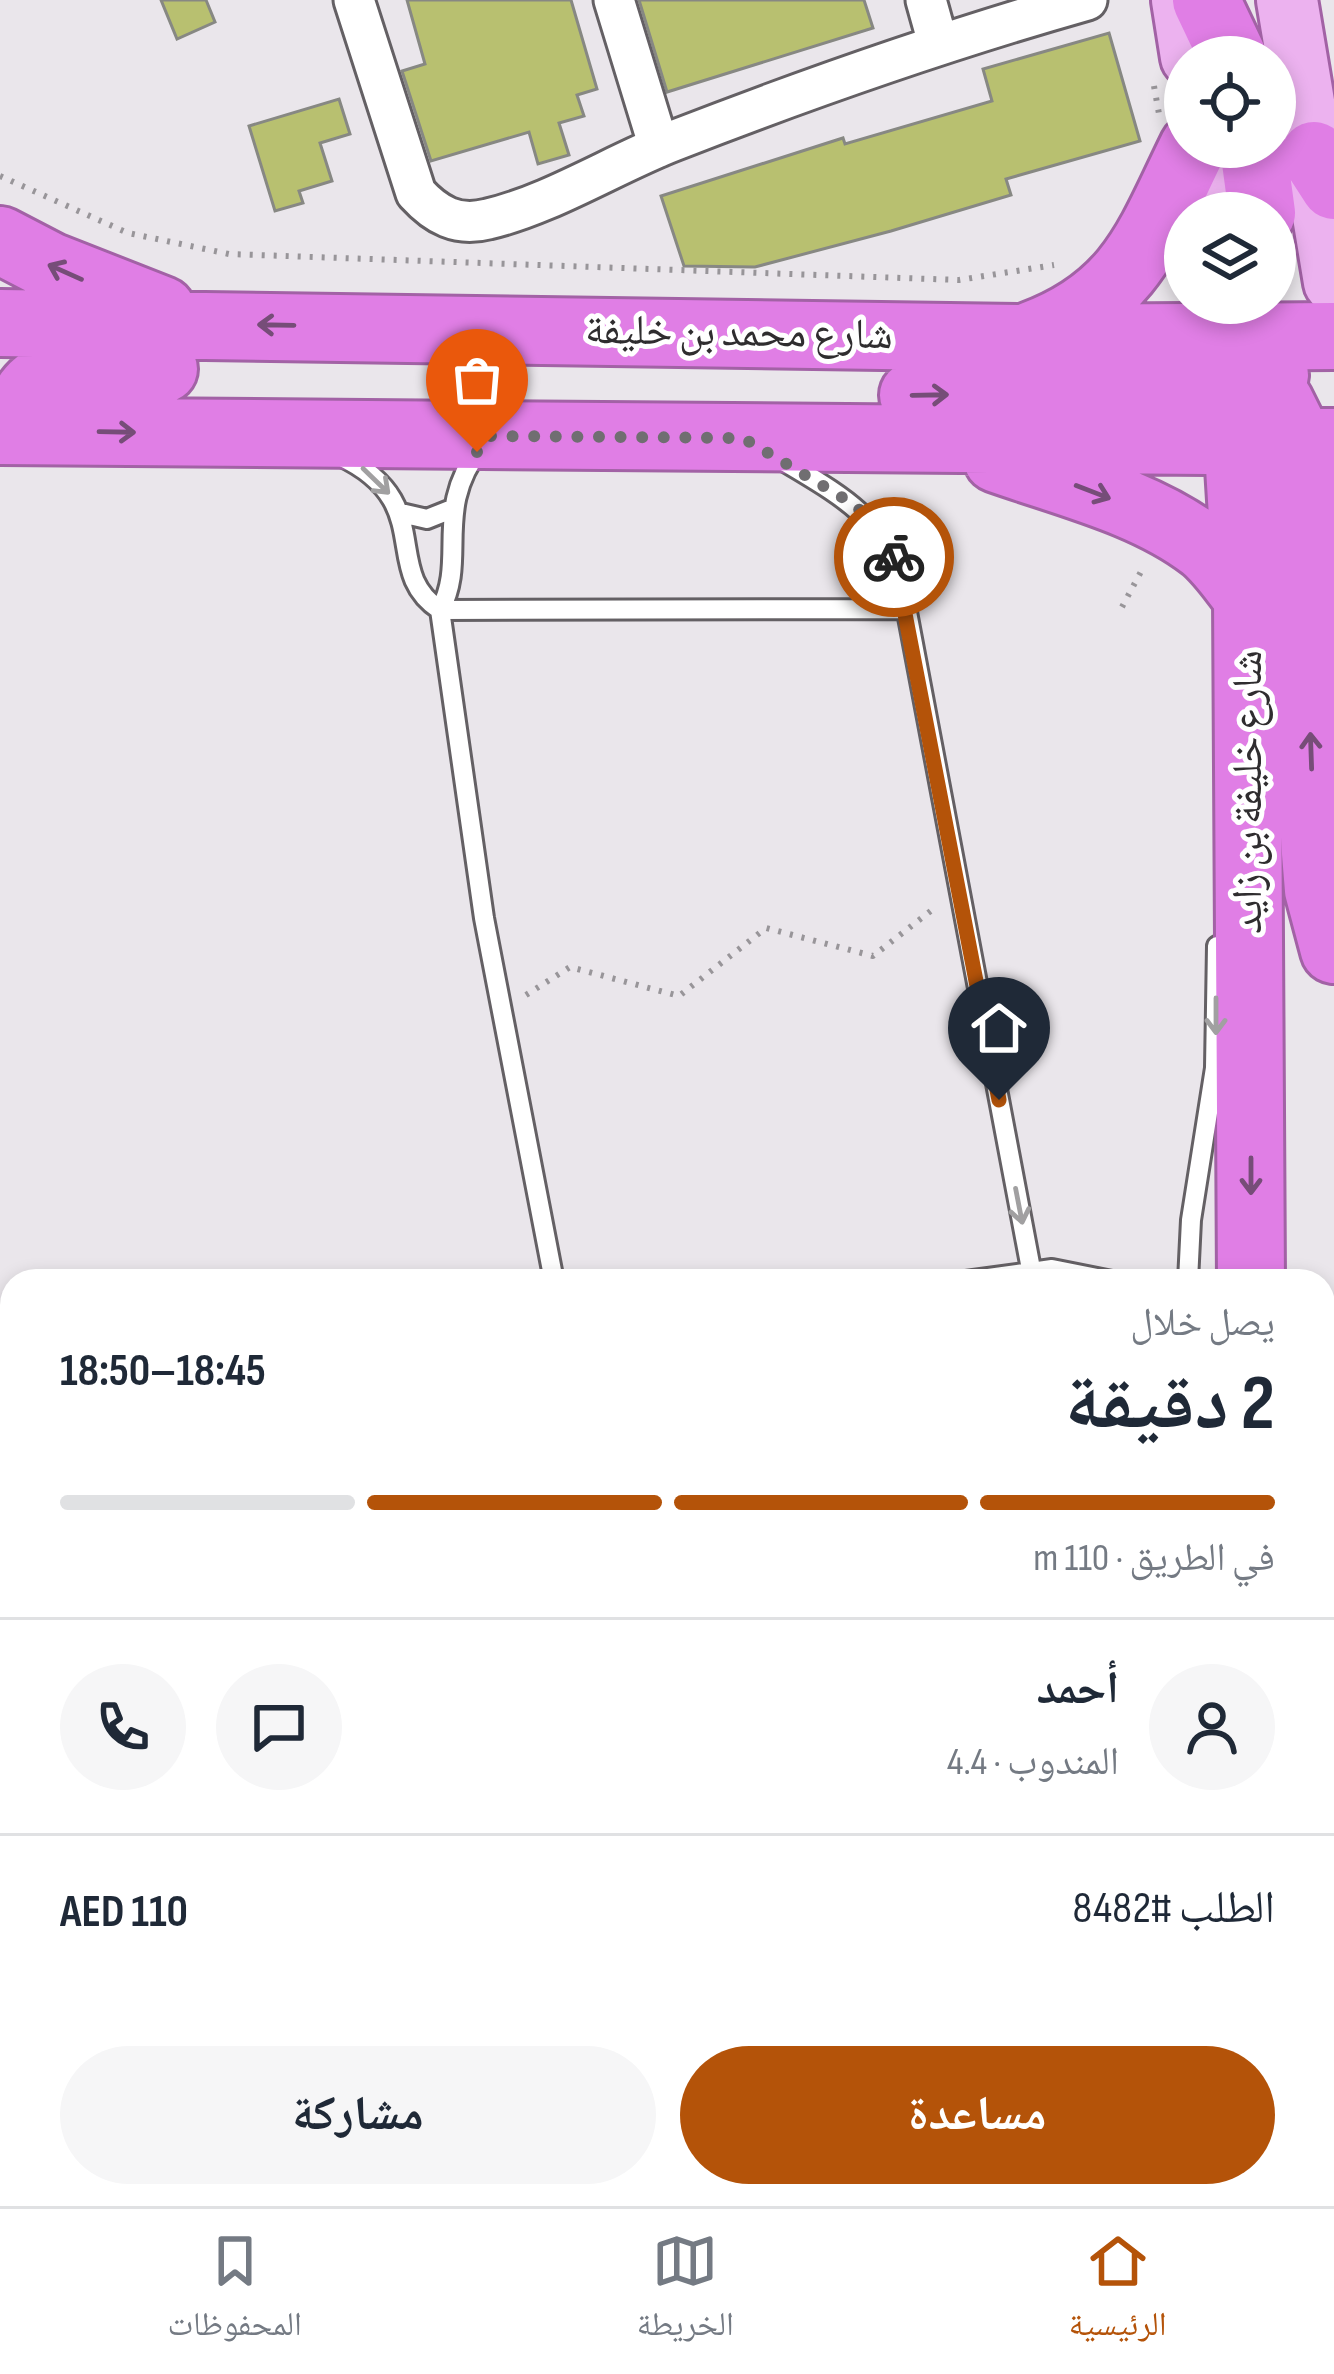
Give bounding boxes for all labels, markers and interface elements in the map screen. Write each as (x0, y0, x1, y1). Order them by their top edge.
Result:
map controls (1164, 36, 1296, 324)
button: locate (1164, 36, 1296, 168)
button: layers (1164, 192, 1296, 324)
one-way arrow (47, 260, 83, 282)
street label: شارع محمد بن خليفة (585, 305, 893, 361)
one-way arrow (257, 314, 296, 337)
pin (426, 329, 528, 452)
icon: bag (444, 347, 510, 413)
one-way arrow (910, 384, 949, 406)
one-way arrow (97, 421, 136, 443)
one-way arrow (360, 466, 390, 495)
one-way arrow (1074, 483, 1111, 504)
courier (834, 497, 954, 617)
icon: bike (861, 524, 927, 590)
street label: شارع خليفة بن زايد (1223, 650, 1274, 934)
one-way arrow (1299, 732, 1322, 771)
pin (948, 977, 1050, 1100)
icon: home (966, 995, 1032, 1061)
one-way arrow (1204, 996, 1227, 1035)
one-way arrow (1239, 1156, 1262, 1195)
one-way arrow (1009, 1186, 1031, 1225)
text: يصل خلال (1130, 1300, 1275, 1347)
text: 18:45–18:50 (60, 1344, 266, 1399)
text: 2 دقيقة (1065, 1358, 1275, 1451)
text: في الطريق · 110 m (1033, 1535, 1275, 1582)
text: أحمد (1037, 1662, 1119, 1717)
button: phone (60, 1664, 186, 1790)
button: chat (216, 1664, 342, 1790)
button: person (1149, 1664, 1275, 1790)
text: المندوب · 4.4 (947, 1739, 1119, 1786)
text: الطلب #8482 (1073, 1881, 1275, 1936)
text: AED 110 (60, 1885, 188, 1940)
button: مشاركة (60, 2046, 656, 2184)
button: مساعدة (680, 2046, 1275, 2184)
tab: المحفوظات (167, 2228, 302, 2356)
tab: الخريطة (637, 2228, 734, 2356)
tab: الرئيسية (1069, 2228, 1167, 2356)

